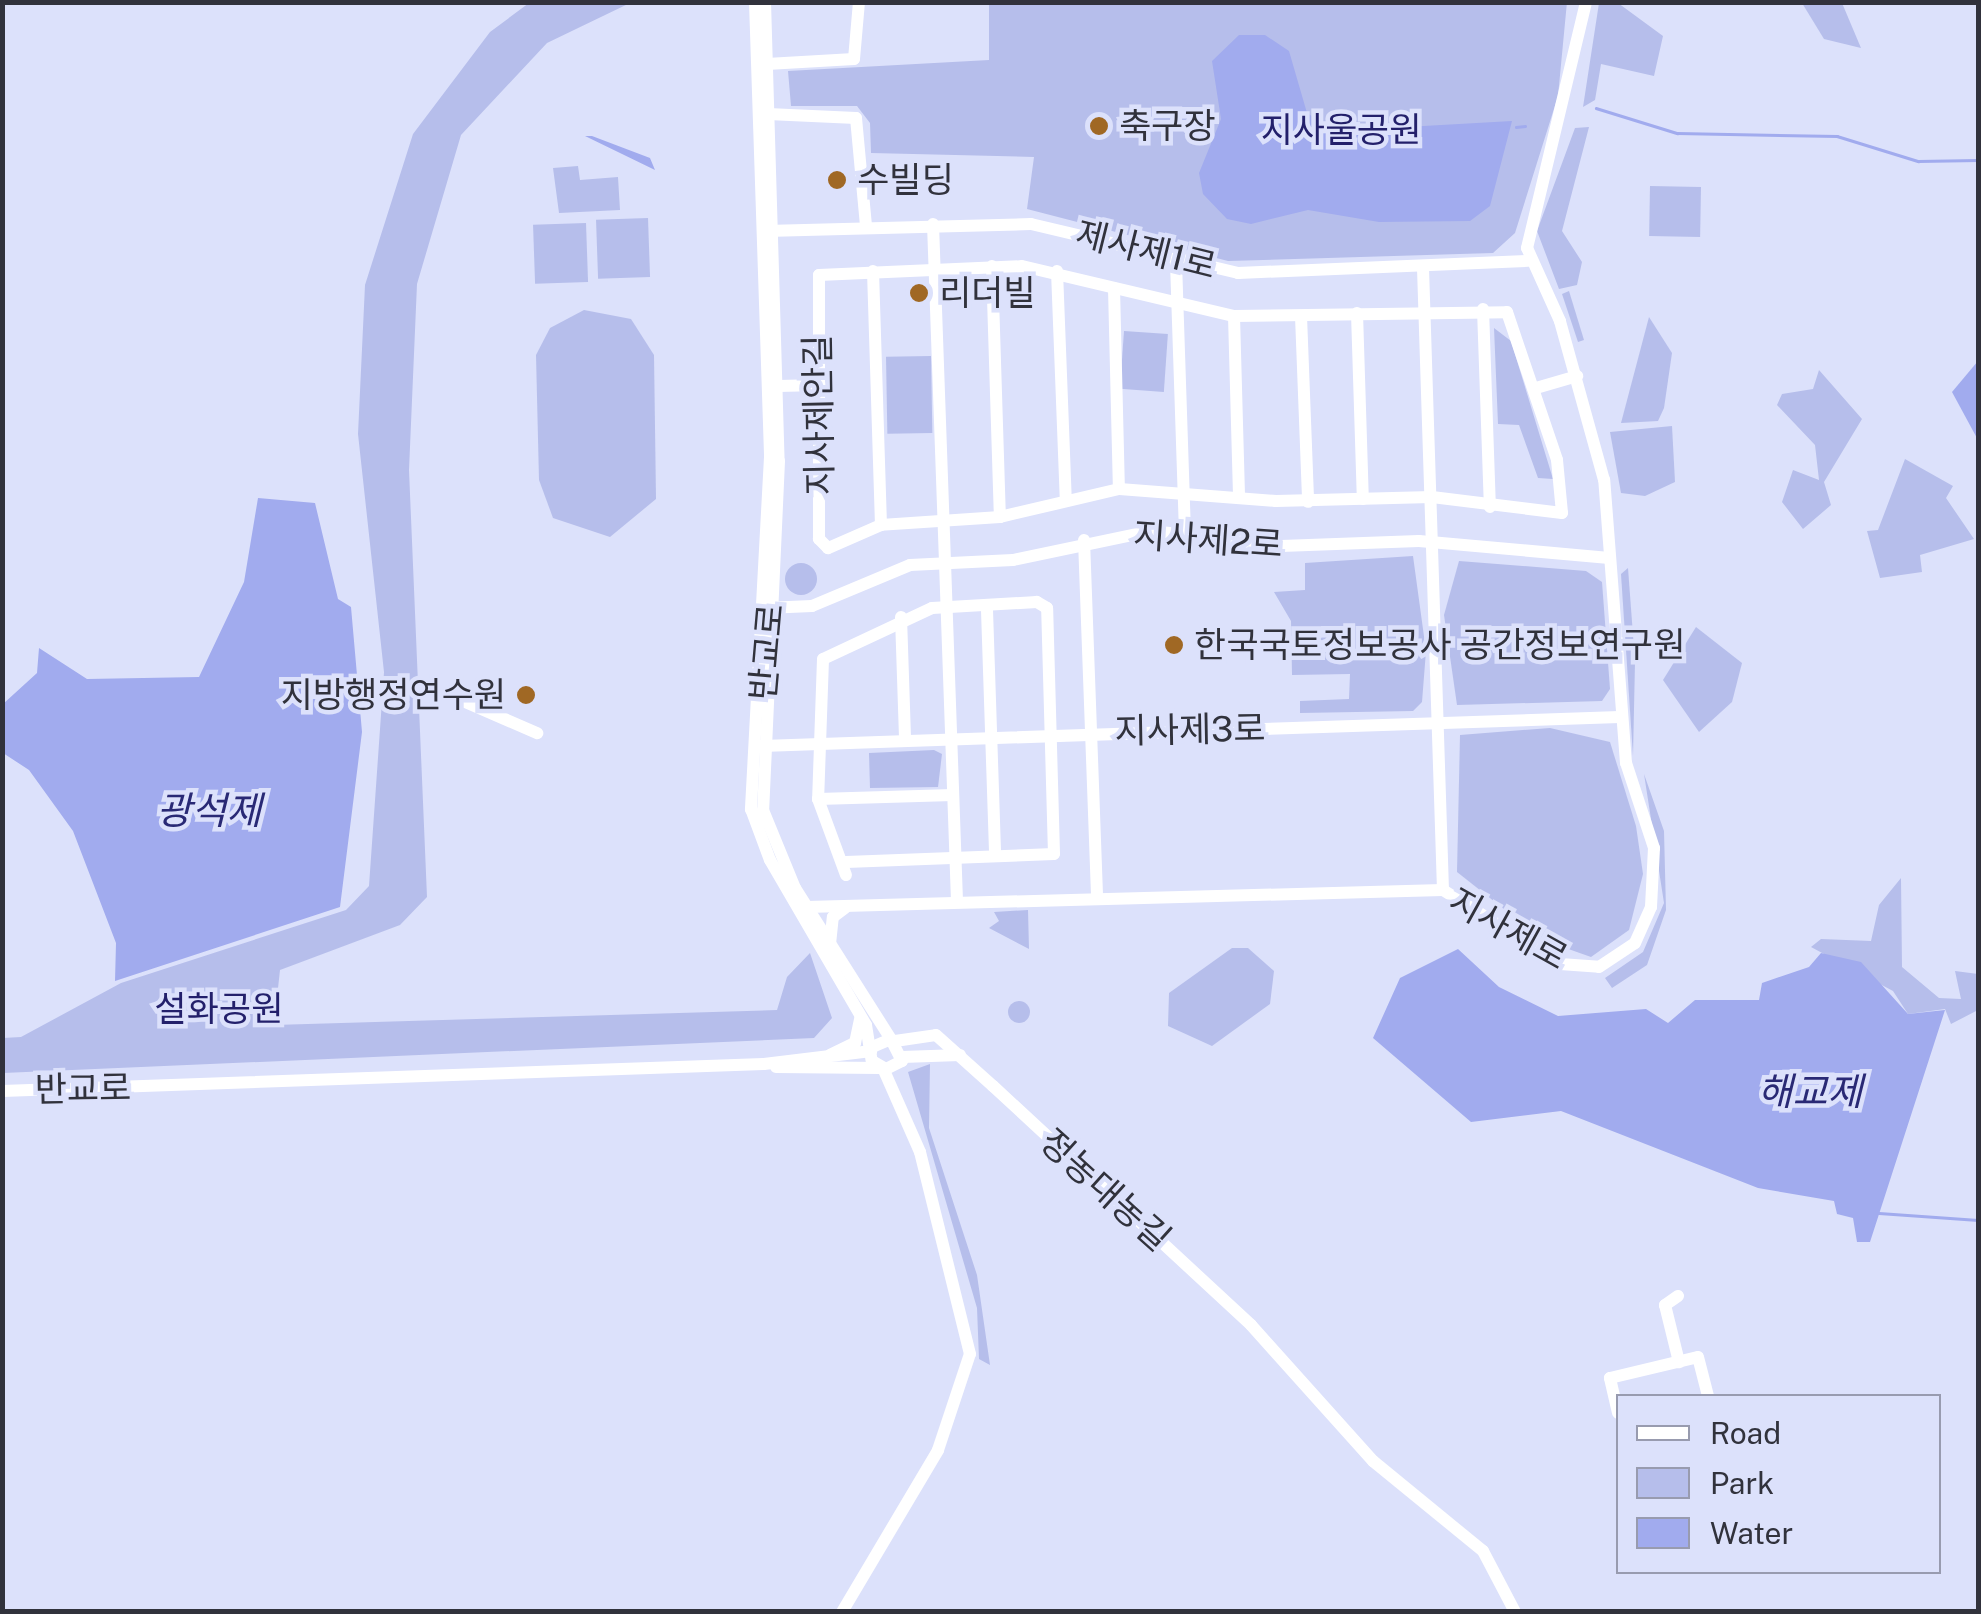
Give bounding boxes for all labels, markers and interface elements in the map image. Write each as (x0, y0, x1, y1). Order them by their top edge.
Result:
place label: 축구장 (1119, 105, 1216, 147)
park label: 지사울공원 (1261, 109, 1421, 151)
marker: 축구장 (1088, 115, 1110, 137)
place label: 수빌딩 (857, 159, 954, 201)
marker: 수빌딩 (826, 169, 848, 191)
street label: 제사제1로 (1072, 212, 1220, 288)
place label: 리더빌 (939, 272, 1036, 314)
marker: 리더빌 (908, 282, 930, 304)
street label: 지사제안길 (797, 334, 841, 496)
street label: 지사제2로 (1132, 514, 1284, 566)
street label: 반교로 (742, 602, 792, 702)
place label: 한국국토정보공사 공간정보연구원 (1194, 624, 1686, 666)
marker: 한국국토정보공사 공간정보연구원 (1163, 634, 1185, 656)
place label: 지방행정연수원 (281, 674, 506, 716)
marker: 지방행정연수원 (515, 684, 537, 706)
street label: 지사제3로 (1114, 708, 1266, 752)
water label: 광석제 (157, 788, 261, 834)
street label: 지사제로 (1441, 879, 1575, 979)
park label: 설화공원 (155, 988, 283, 1030)
street label: 반교로 (34, 1067, 132, 1111)
water label: 해교제 (1758, 1069, 1862, 1115)
street label: 정농대농길 (1031, 1121, 1179, 1259)
legend (1616, 1394, 1941, 1574)
text: Road (1710, 1415, 1781, 1451)
text: Park (1710, 1465, 1774, 1501)
text: Water (1710, 1515, 1793, 1551)

